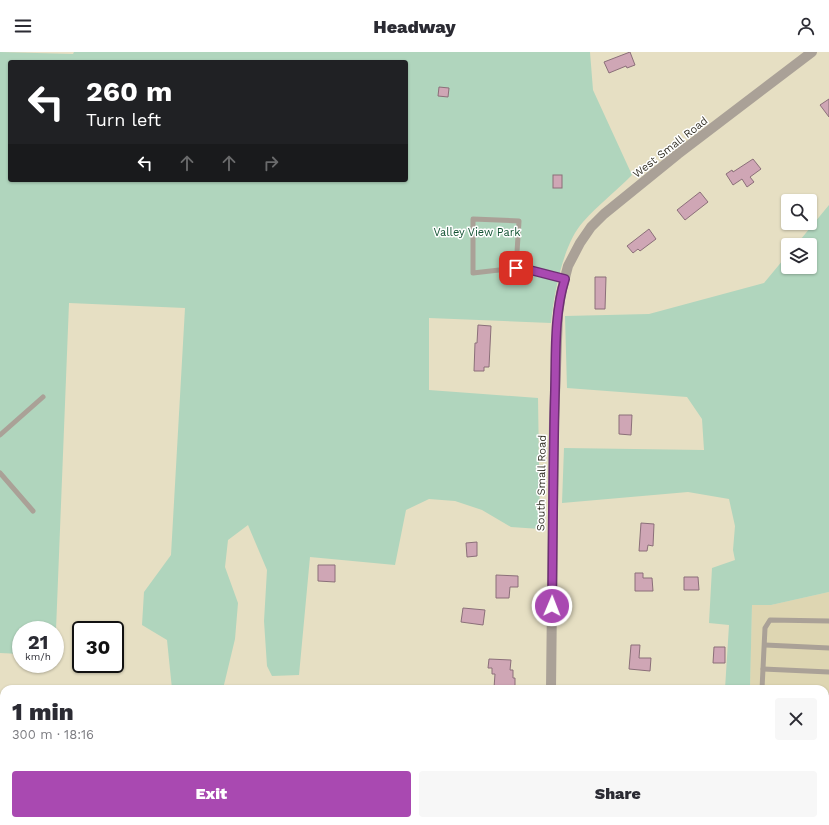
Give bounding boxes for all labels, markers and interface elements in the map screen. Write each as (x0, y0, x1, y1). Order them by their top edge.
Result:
icon: menu (12, 15, 34, 37)
icon: person (795, 15, 817, 37)
text: Headway (373, 16, 456, 37)
text: 260 m (86, 75, 172, 108)
icon: left (20, 76, 72, 128)
text: Turn left (86, 109, 161, 130)
street label: West Small Road (630, 114, 710, 181)
icon: left (134, 152, 156, 174)
icon: ahead (176, 152, 198, 174)
icon: ahead (218, 152, 240, 174)
icon: right (260, 152, 282, 174)
map controls (781, 194, 817, 274)
button: search (781, 194, 817, 230)
park label: Valley View Park (434, 226, 520, 239)
button: layers (781, 238, 817, 274)
pin (499, 251, 533, 285)
icon: arrive (505, 257, 527, 279)
street label: South Small Road (534, 435, 549, 531)
position arrow (531, 585, 573, 627)
speed limit sign: 30 (72, 621, 124, 673)
text: 21 (28, 630, 48, 654)
text: km/h (25, 651, 51, 662)
text: 1 min (12, 698, 74, 726)
button: close (775, 698, 817, 740)
text: 300 m · 18:16 (12, 727, 94, 742)
button: Exit (12, 771, 411, 817)
button: Share (419, 771, 817, 817)

